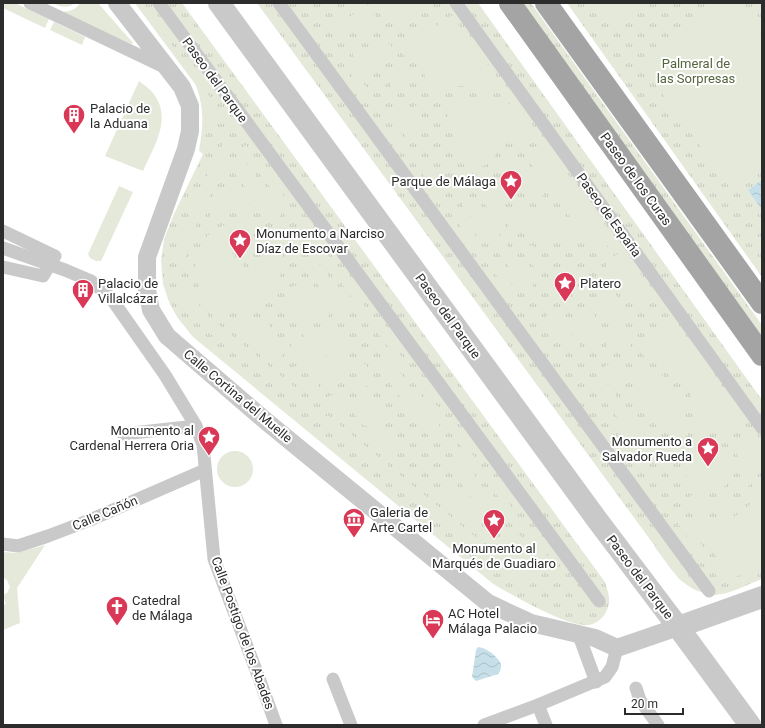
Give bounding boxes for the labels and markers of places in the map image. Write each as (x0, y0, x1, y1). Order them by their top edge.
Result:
place label: Palacio de la Aduana (90, 101, 150, 131)
building icon: Palacio de la Aduana (61, 102, 87, 135)
place icon: Parque de Málaga (498, 168, 524, 201)
place label: Parque de Málaga (391, 174, 496, 189)
place label: Monumento a Narciso Díaz de Escovar (256, 226, 384, 256)
place icon: Monumento a Narciso Díaz de Escovar (227, 227, 253, 260)
place icon: Platero (552, 270, 578, 303)
place label: Palacio de Villalcázar (98, 276, 158, 306)
place label: Platero (580, 276, 621, 291)
building icon: Palacio de Villalcázar (70, 277, 96, 310)
place label: Monumento al Cardenal Herrera Oria (70, 423, 194, 453)
place icon: Monumento al Cardenal Herrera Oria (196, 424, 222, 457)
place label: Monumento a Salvador Rueda (602, 434, 692, 464)
place icon: Monumento a Salvador Rueda (695, 435, 721, 468)
place label: Galeria de Arte Cartel (370, 505, 432, 535)
museum icon: Galeria de Arte Cartel (341, 506, 367, 539)
place icon: Monumento al Marqués de Guadiaro (481, 507, 507, 540)
place label: Monumento al Marqués de Guadiaro (432, 541, 556, 571)
place label: Catedral de Málaga (132, 593, 192, 623)
church icon: Catedral de Málaga (104, 594, 130, 627)
place label: AC Hotel Málaga Palacio (448, 606, 537, 636)
hotel icon: AC Hotel Málaga Palacio (420, 607, 446, 640)

